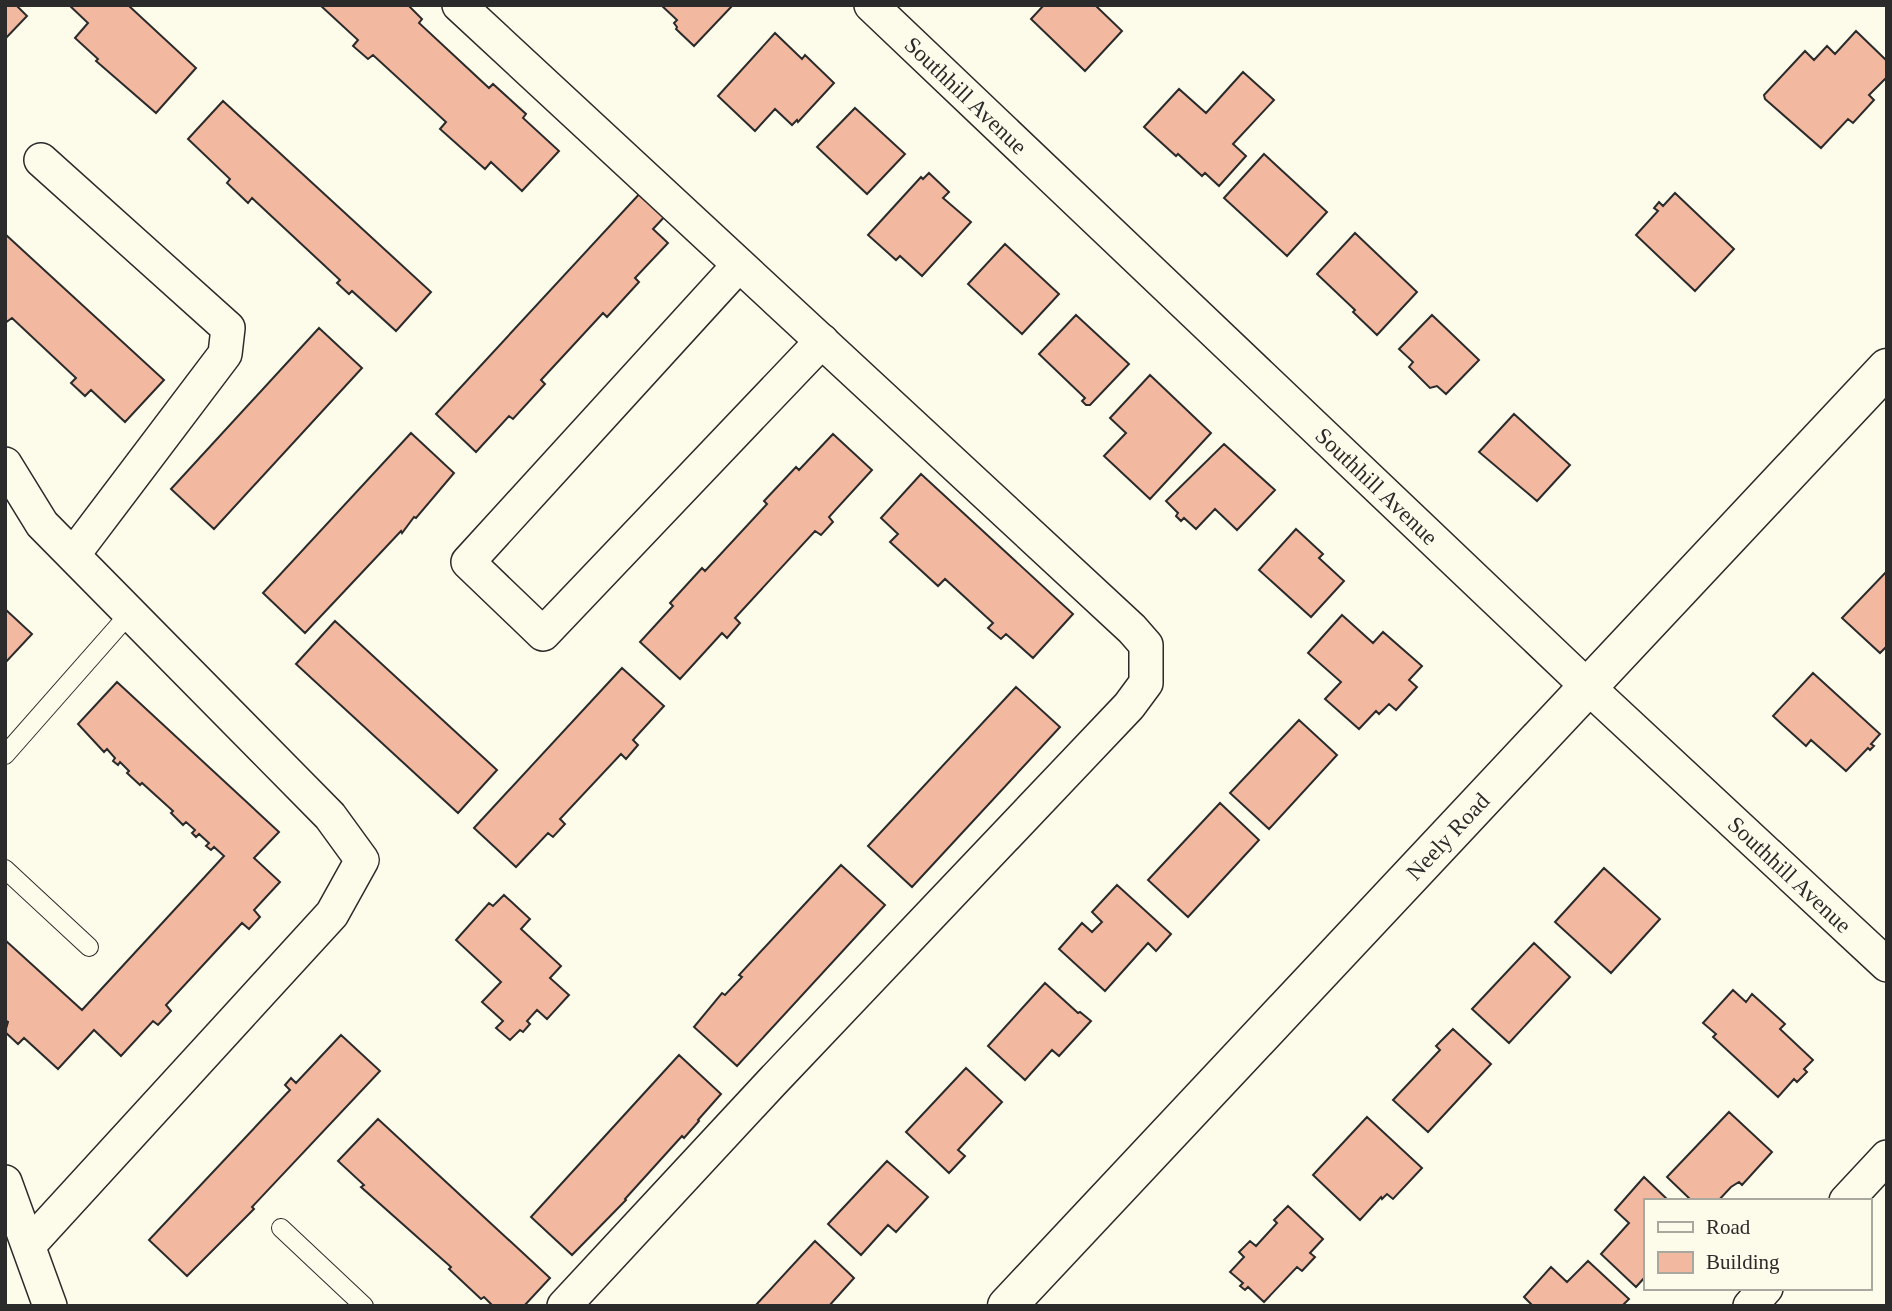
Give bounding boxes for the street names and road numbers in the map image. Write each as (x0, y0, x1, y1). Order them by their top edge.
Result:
street label: Southhill Avenue (900, 32, 1032, 159)
street label: Southhill Avenue (1311, 422, 1443, 550)
street label: Neely Road (1401, 788, 1494, 885)
street label: Southhill Avenue (1723, 811, 1856, 938)

